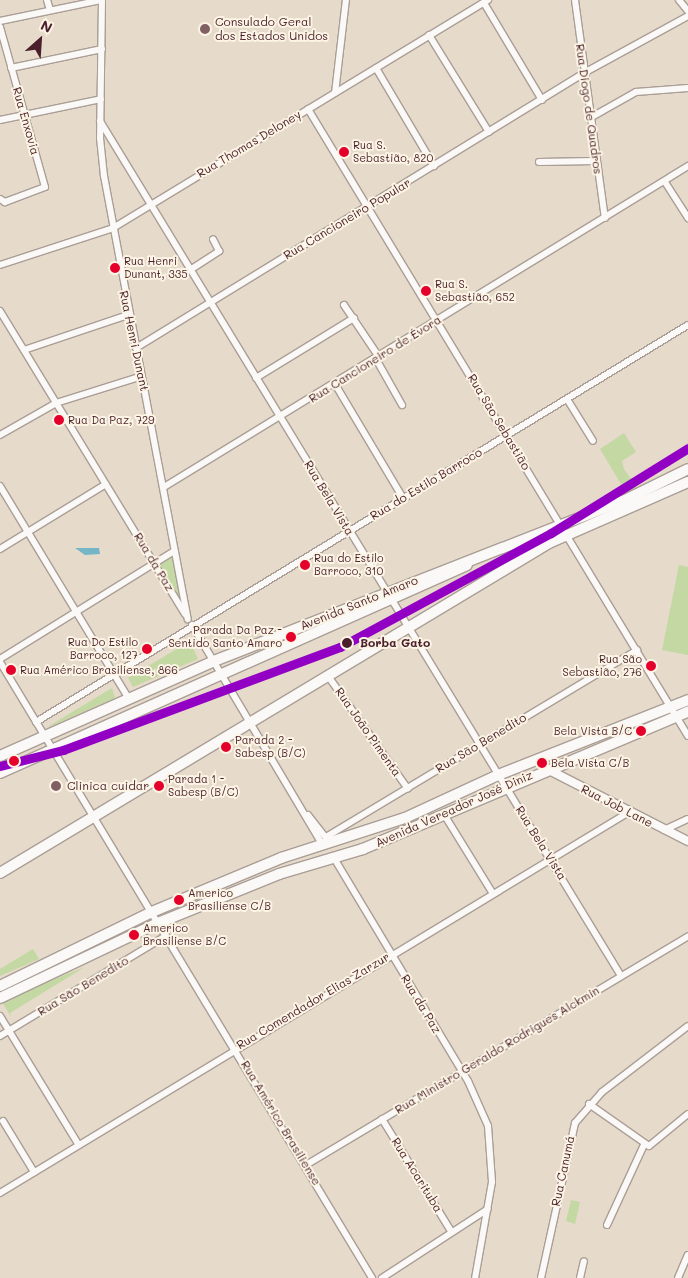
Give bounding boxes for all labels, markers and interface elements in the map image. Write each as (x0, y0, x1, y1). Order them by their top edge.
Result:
north arrow (15, 15, 65, 65)
text: N (38, 15, 56, 37)
place label: Consulado Geral dos Estados Unidos (215, 15, 328, 43)
marker: Consulado Geral dos Estados Unidos (199, 23, 211, 35)
street label: Rua Diogo de Quadros (573, 43, 605, 175)
street label: Rua Enxovia (9, 85, 43, 157)
street label: Rua Thomas Deloney (194, 107, 304, 181)
place label: Rua S. Sebastião, 820 (353, 139, 433, 165)
marker: Rua S. Sebastião, 820 (339, 147, 349, 157)
street label: Rua Cancioneiro Popular (281, 175, 413, 263)
place label: Rua Henri Dunant, 335 (124, 255, 188, 281)
marker: Rua Henri Dunant, 335 (110, 263, 120, 273)
place label: Rua S. Sebastião, 652 (435, 278, 515, 304)
marker: Rua S. Sebastião, 652 (421, 286, 431, 296)
street label: Rua Henri Dunant (116, 289, 152, 393)
street label: Rua Cancioneiro de Évora (306, 312, 444, 406)
street label: Rua São Sebastião (465, 371, 533, 473)
place label: Rua Da Paz, 729 (68, 413, 155, 427)
marker: Rua Da Paz, 729 (54, 415, 64, 425)
street label: Rua do Estilo Barroco (367, 445, 485, 523)
street label: Rua Bela Vista (301, 458, 357, 538)
street label: Rua da Paz (131, 530, 177, 594)
place label: Rua do Estilo Barroco, 310 (314, 552, 384, 578)
marker: Rua do Estilo Barroco, 310 (300, 560, 310, 570)
street label: Avenida Santo Amaro (298, 573, 420, 633)
place label: Parada Da Paz - Sentido Santo Amaro (168, 624, 282, 650)
marker: Parada Da Paz - Sentido Santo Amaro (286, 632, 296, 642)
marker: Borba Gato (338, 634, 356, 652)
place label: Rua Do Estilo Barroco, 127 (68, 636, 138, 662)
place label: Borba Gato (360, 636, 430, 650)
marker: Rua Do Estilo Barroco, 127 (142, 644, 152, 654)
place label: Rua São Sebastião, 276 (563, 653, 642, 679)
marker: Rua São Sebastião, 276 (646, 661, 656, 671)
place label: Rua Américo Brasiliense, 866 (20, 663, 178, 677)
marker: Rua Américo Brasiliense, 866 (6, 665, 16, 675)
street label: Rua João Pimenta (332, 685, 404, 779)
street label: Rua São Benedito (433, 710, 529, 776)
place label: Bela Vista B/C (554, 724, 632, 738)
marker: Bela Vista B/C (636, 726, 646, 736)
place label: Parada 2 - Sabesp (B/C) (235, 734, 305, 760)
marker: Parada 2 - Sabesp (B/C) (221, 742, 231, 752)
unlabelled marker (9, 756, 19, 766)
place label: Bela Vista C/B (551, 756, 629, 770)
marker: Bela Vista C/B (537, 758, 547, 768)
street label: Avenida Vereador José Diniz (373, 768, 535, 850)
place label: Parada 1 - Sabesp (B/C) (168, 773, 238, 799)
marker: Clinica cuidar (49, 779, 63, 793)
place label: Clinica cuidar (67, 779, 149, 793)
marker: Parada 1 - Sabesp (B/C) (154, 781, 164, 791)
street label: Rua Job Lane (579, 782, 655, 830)
street label: Rua Bela Vista (512, 803, 570, 883)
place label: Americo Brasiliense C/B (188, 887, 271, 913)
marker: Americo Brasiliense C/B (174, 895, 184, 905)
place label: Americo Brasiliense B/C (143, 922, 226, 948)
marker: Americo Brasiliense B/C (129, 930, 139, 940)
street label: Rua Comendador Elias Zarzur (234, 949, 392, 1053)
street label: Rua São Benedito (35, 953, 131, 1019)
street label: Rua da Paz (398, 972, 444, 1036)
street label: Rua Ministro Geraldo Rodrigues Alckmin (392, 983, 602, 1117)
street label: Rua Américo Brasiliense (238, 1058, 324, 1188)
street label: Rua Canumá (548, 1134, 578, 1208)
street label: Rua Acarituba (388, 1135, 446, 1215)

